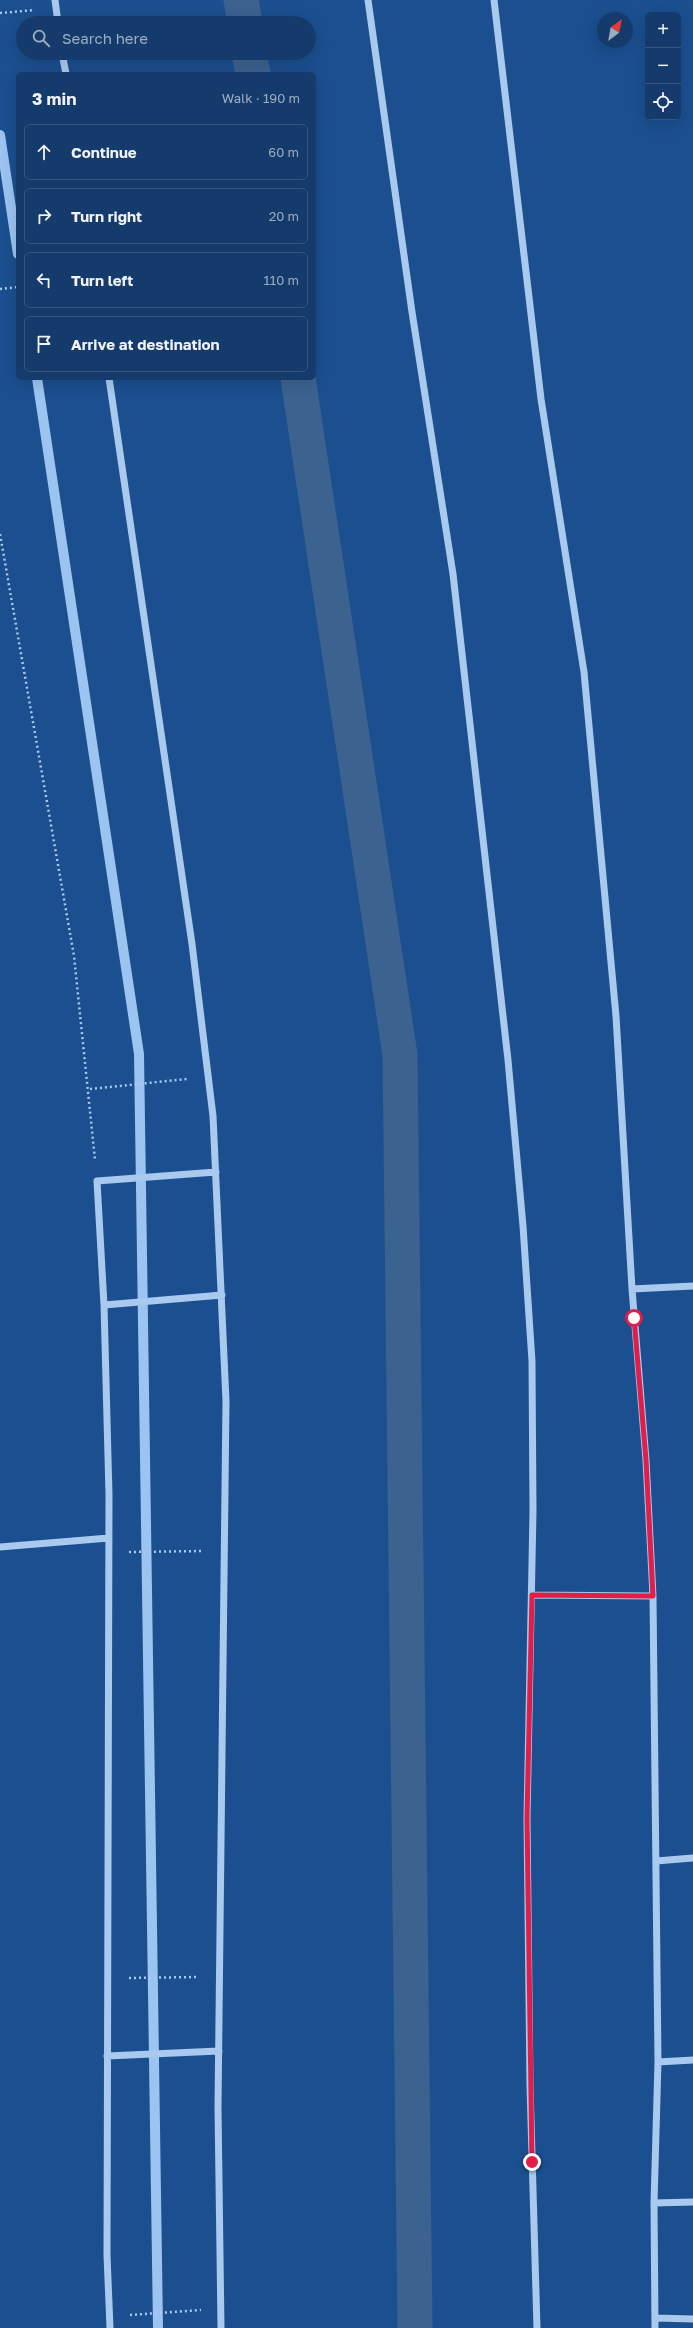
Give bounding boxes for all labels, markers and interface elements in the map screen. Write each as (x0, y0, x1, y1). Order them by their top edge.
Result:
north arrow (597, 12, 633, 48)
map controls (645, 12, 681, 120)
button: + (645, 12, 681, 48)
search box (16, 16, 316, 60)
icon: search (30, 27, 52, 49)
text: Search here (62, 29, 148, 47)
button: − (645, 48, 681, 84)
button: locate (645, 84, 681, 120)
text: 3 min (32, 88, 76, 109)
text: Walk · 190 m (222, 90, 300, 106)
icon: ahead (33, 141, 55, 163)
text: Continue (71, 143, 137, 161)
text: 60 m (268, 144, 299, 160)
icon: right (33, 205, 55, 227)
text: Turn right (71, 207, 142, 225)
text: 20 m (269, 208, 299, 224)
icon: left (33, 269, 55, 291)
text: Turn left (71, 271, 133, 289)
text: 110 m (264, 272, 299, 288)
icon: arrive (33, 333, 55, 355)
text: Arrive at destination (71, 335, 220, 353)
route start (625, 1309, 643, 1327)
route end (523, 2153, 541, 2171)

